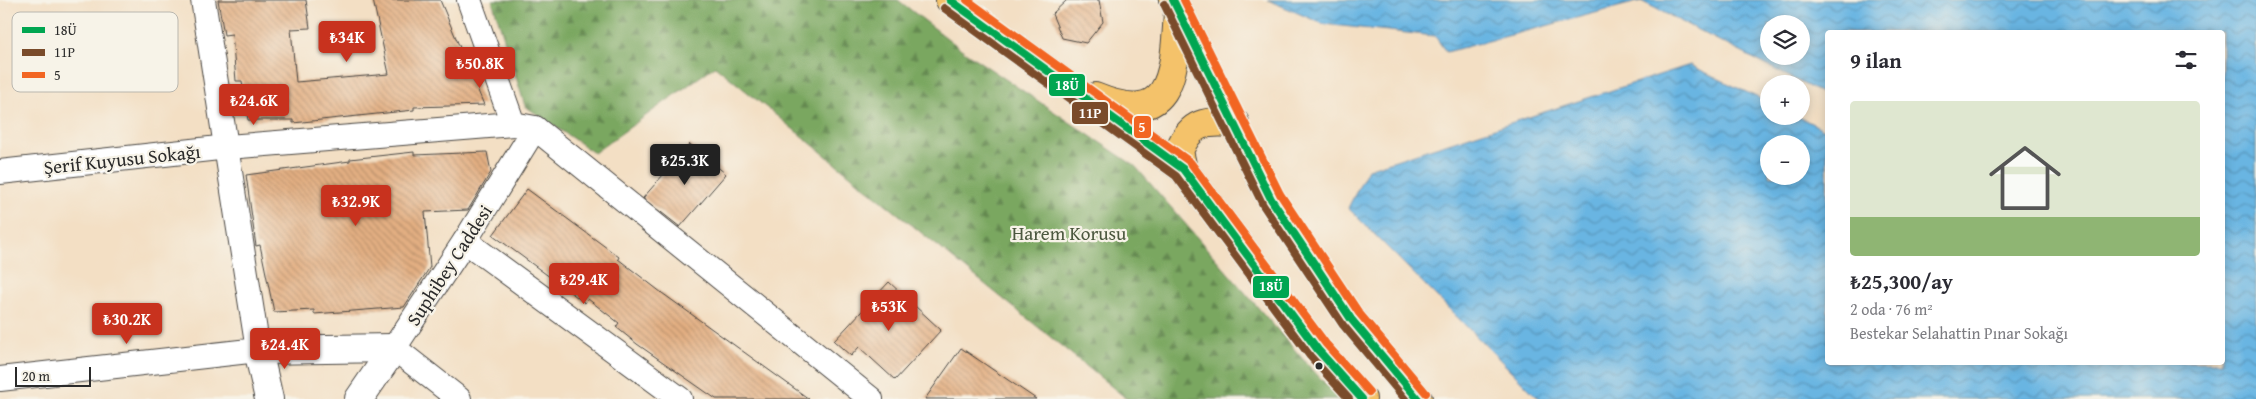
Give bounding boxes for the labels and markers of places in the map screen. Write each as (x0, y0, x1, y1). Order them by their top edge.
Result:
pin: ₺34K (317, 20, 377, 63)
pin: ₺50.8K (439, 46, 521, 89)
pin: ₺24.6K (213, 84, 295, 126)
pin: ₺25.3K (644, 144, 726, 186)
pin: ₺32.9K (315, 184, 397, 227)
pin: ₺29.4K (543, 262, 625, 305)
pin: ₺53K (859, 290, 919, 332)
pin: ₺30.2K (86, 302, 168, 345)
pin: ₺24.4K (244, 328, 326, 370)
unlabelled marker (1314, 361, 1324, 371)

